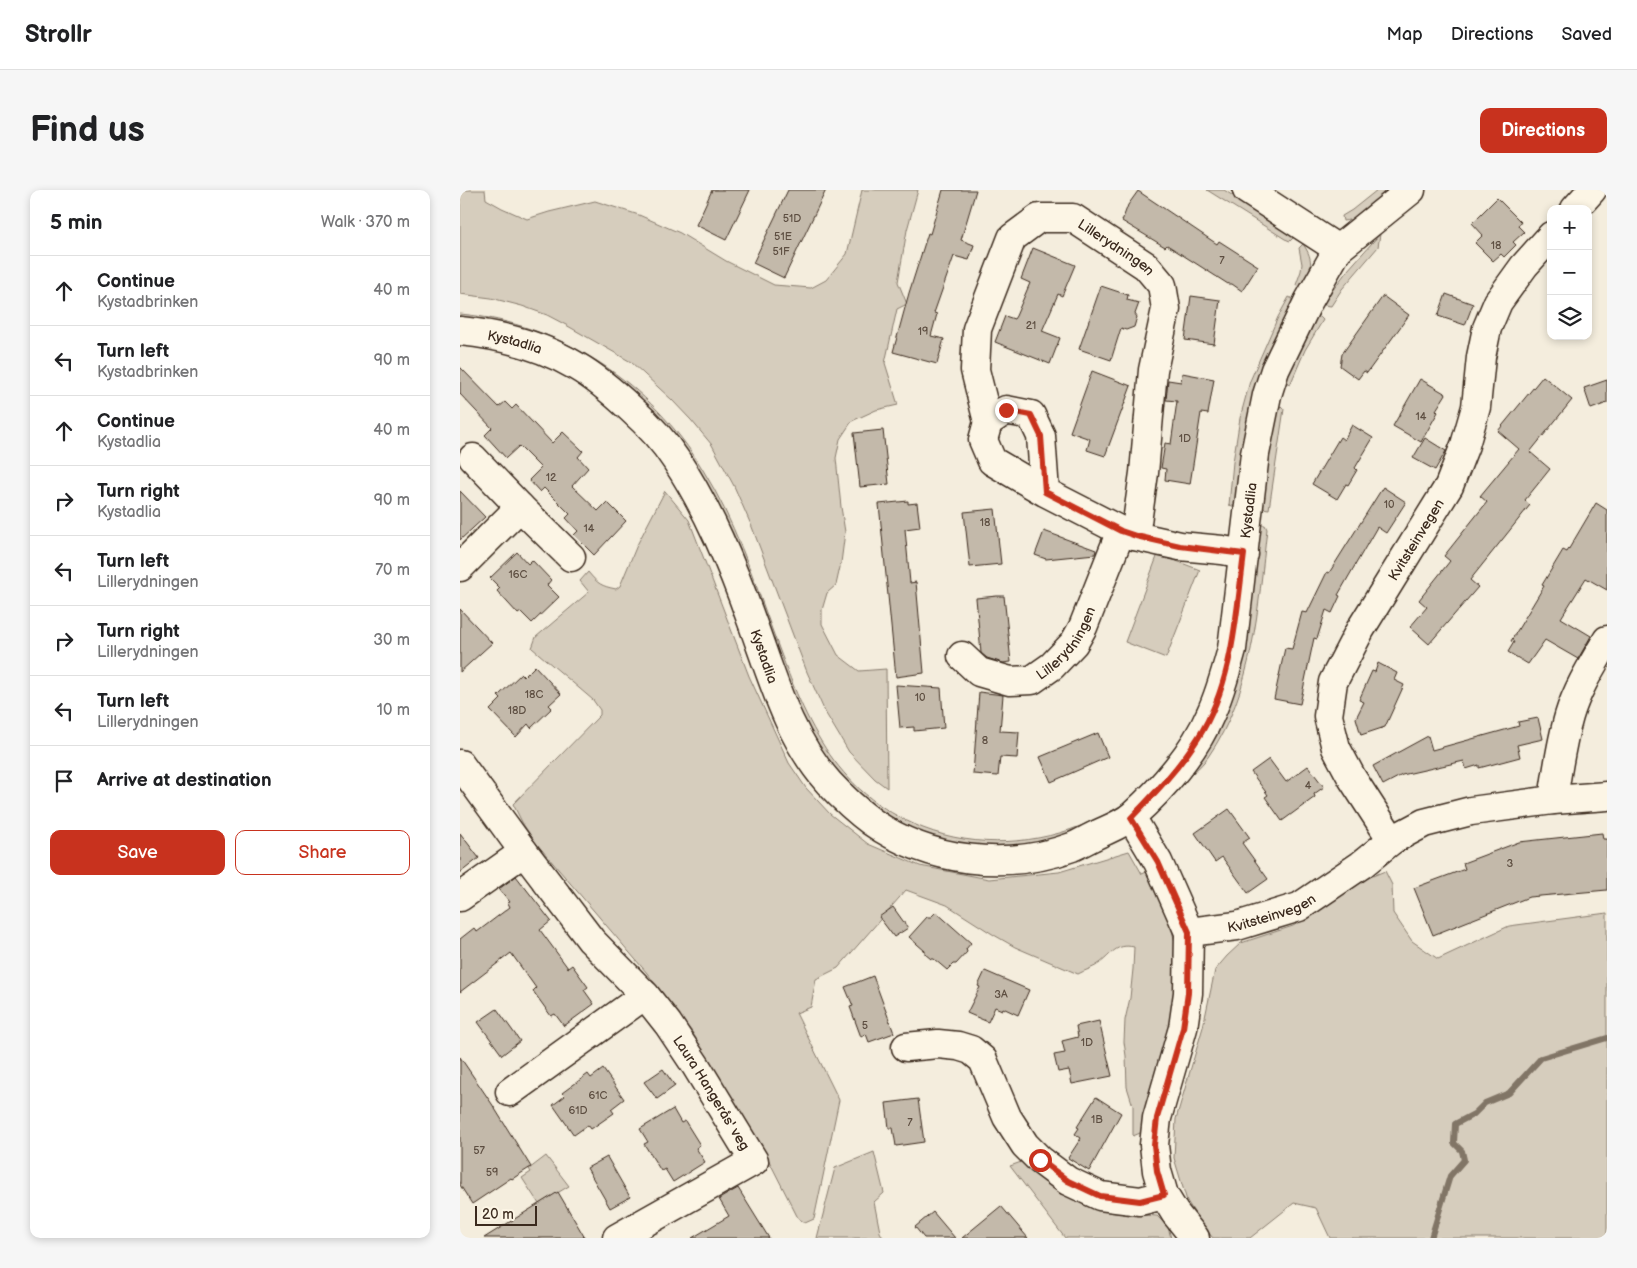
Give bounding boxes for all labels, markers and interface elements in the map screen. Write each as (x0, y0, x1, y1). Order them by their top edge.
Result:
text: Strollr (25, 20, 92, 49)
text: Map (1387, 24, 1423, 45)
text: Directions (1451, 24, 1533, 45)
text: Saved (1561, 24, 1612, 45)
button: Directions (1480, 108, 1607, 153)
text: Find us (30, 109, 145, 152)
map controls (1547, 205, 1592, 340)
button: + (1547, 205, 1592, 250)
text: 5 min (50, 210, 103, 235)
house number: 51D (783, 212, 801, 225)
text: Walk · 370 m (321, 213, 410, 232)
street label: Lillerydningen (1075, 215, 1159, 279)
house number: 51E (774, 230, 792, 243)
house number: 18 (1491, 239, 1501, 252)
house number: 51F (772, 245, 790, 258)
button: − (1547, 250, 1592, 295)
house number: 7 (1219, 254, 1225, 267)
text: Continue (97, 270, 175, 293)
icon: ahead (50, 277, 78, 305)
text: 40 m (373, 281, 410, 300)
text: Kystadbrinken (97, 293, 198, 312)
button: layers (1547, 295, 1592, 340)
house number: 21 (1026, 319, 1036, 332)
house number: 19 (918, 325, 928, 338)
street label: Kystadlia (486, 326, 545, 357)
text: Turn left (97, 340, 169, 363)
icon: left (50, 347, 78, 375)
text: 90 m (374, 351, 410, 370)
text: Kystadbrinken (97, 363, 198, 382)
route end (995, 399, 1018, 422)
text: Continue (97, 410, 175, 433)
house number: 14 (1416, 410, 1427, 423)
icon: ahead (50, 417, 78, 445)
text: 40 m (373, 421, 410, 440)
house number: 1D (1179, 432, 1191, 445)
text: Kystadlia (97, 433, 161, 452)
house number: 12 (546, 471, 557, 484)
text: Turn right (97, 480, 180, 503)
street label: Kystadlia (1237, 482, 1260, 539)
icon: right (50, 487, 78, 515)
text: 90 m (374, 491, 410, 510)
street label: Kvitsteinvegen (1384, 496, 1448, 584)
house number: 10 (1384, 498, 1395, 511)
text: Kystadlia (97, 503, 161, 522)
house number: 18 (980, 516, 990, 529)
house number: 14 (584, 522, 595, 535)
text: Turn left (97, 550, 169, 573)
icon: left (50, 557, 78, 585)
text: 70 m (375, 561, 410, 580)
house number: 16C (509, 568, 528, 581)
text: Lillerydningen (97, 573, 199, 592)
street label: Lillerydningen (1033, 604, 1099, 683)
text: Turn right (97, 620, 180, 643)
icon: right (50, 627, 78, 655)
street label: Kystadlia (747, 627, 782, 686)
text: 30 m (373, 631, 410, 650)
text: Lillerydningen (97, 643, 199, 662)
house number: 18C (525, 688, 543, 701)
text: Turn left (97, 690, 169, 713)
house number: 10 (915, 691, 926, 704)
icon: left (50, 697, 78, 725)
text: 10 m (377, 701, 410, 720)
house number: 18D (508, 704, 526, 717)
text: Lillerydningen (97, 713, 199, 732)
house number: 8 (982, 734, 988, 747)
icon: arrive (50, 767, 78, 795)
text: Arrive at destination (97, 769, 272, 792)
house number: 4 (1305, 779, 1312, 792)
button: Save (50, 830, 225, 875)
button: Share (235, 830, 410, 875)
house number: 3 (1507, 857, 1514, 870)
street label: Kvitsteinvegen (1226, 890, 1319, 936)
house number: 3A (994, 988, 1008, 1001)
house number: 5 (862, 1019, 868, 1032)
street label: Laura Hangerås' veg (670, 1032, 754, 1153)
house number: 1D (1081, 1036, 1093, 1049)
house number: 61C (589, 1089, 608, 1102)
house number: 61D (569, 1104, 588, 1117)
house number: 1B (1091, 1113, 1103, 1126)
house number: 7 (907, 1116, 913, 1129)
house number: 57 (473, 1144, 485, 1157)
route start (1029, 1149, 1052, 1172)
house number: 59 (486, 1166, 498, 1179)
scale bar (475, 1203, 538, 1226)
text: 20 m (482, 1206, 514, 1223)

